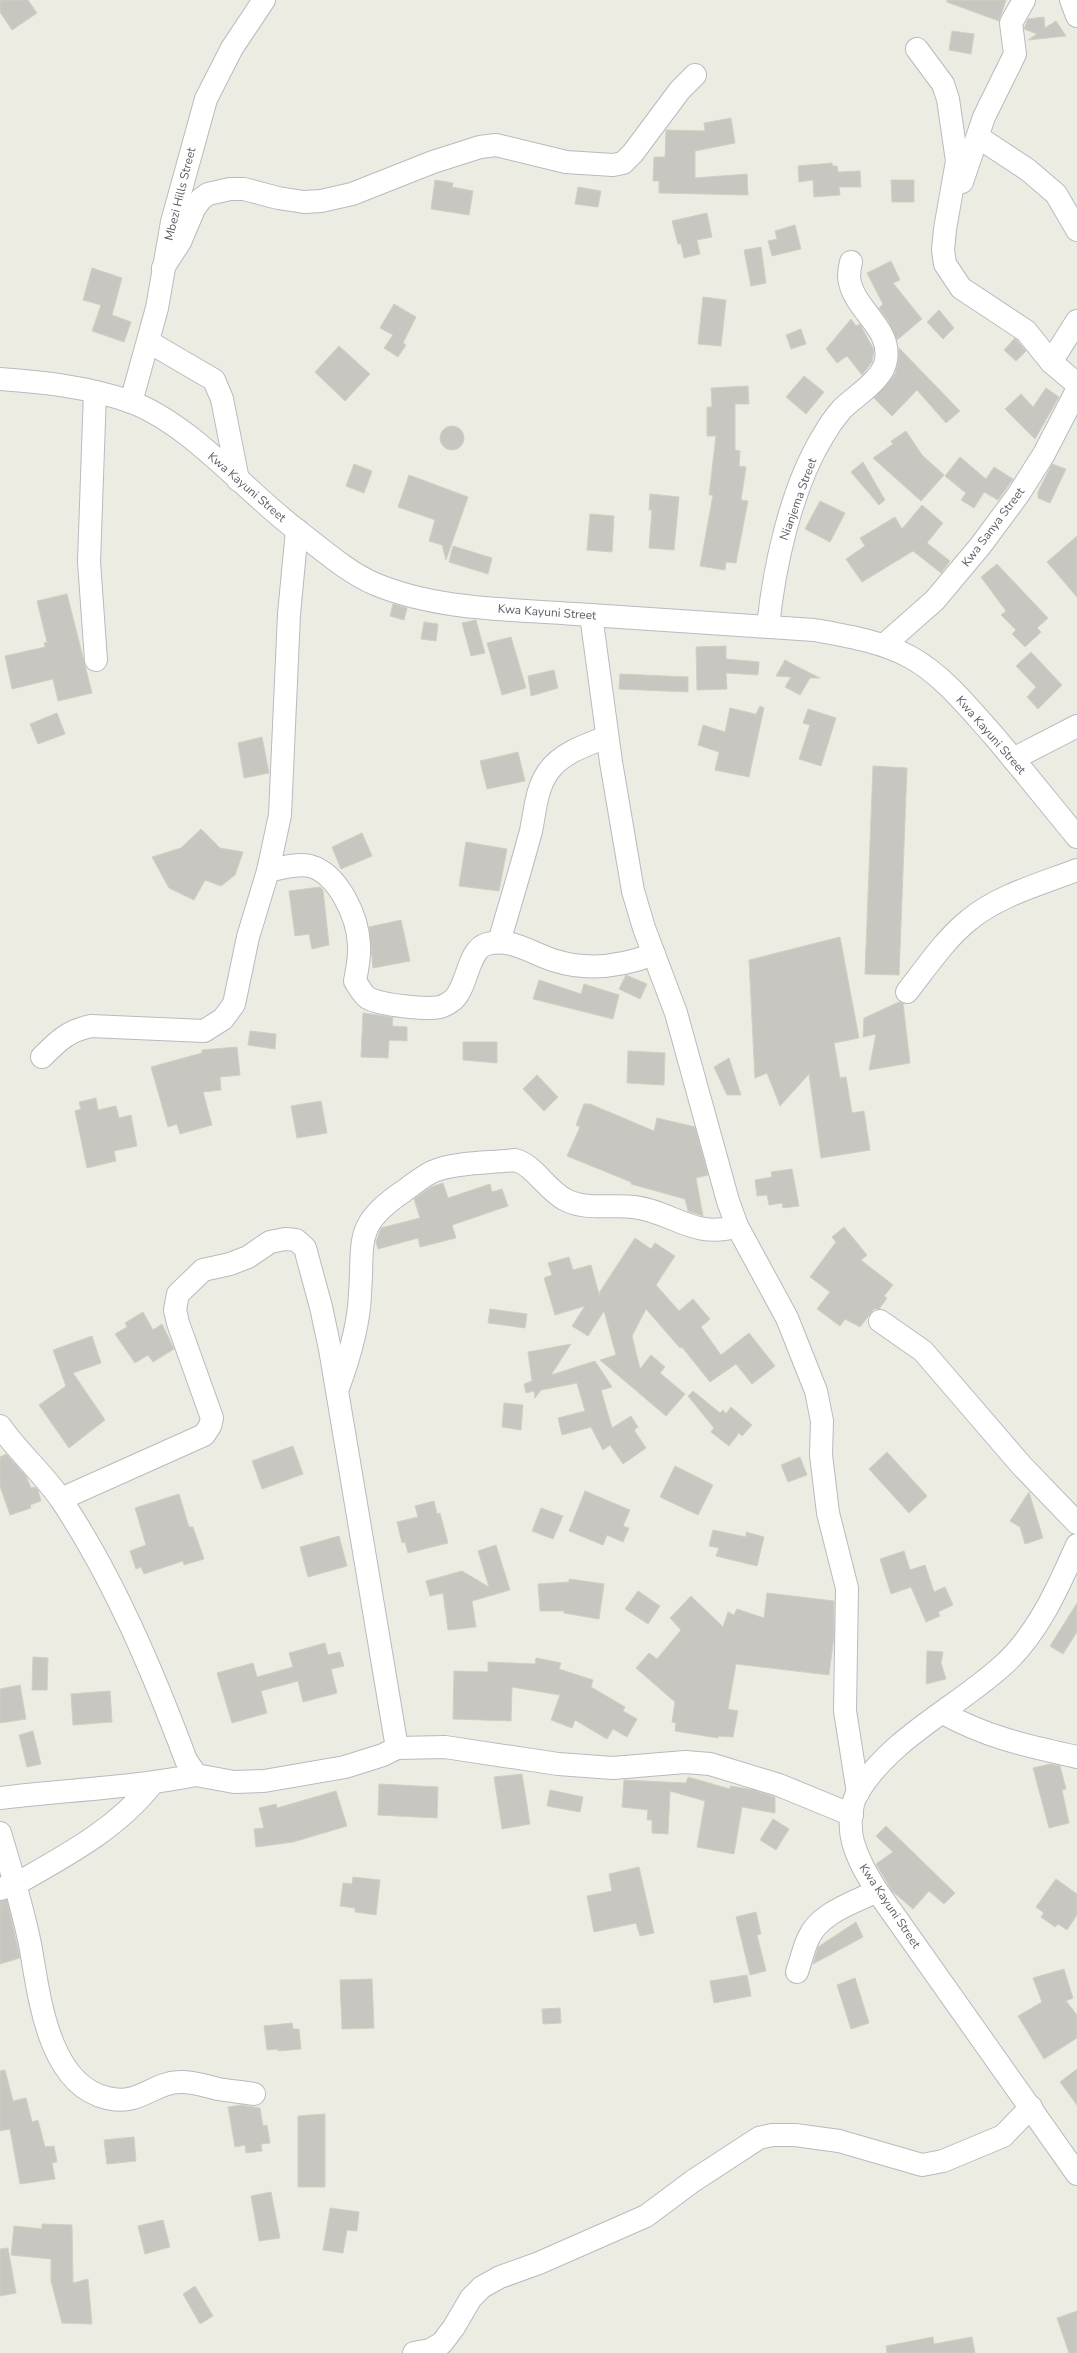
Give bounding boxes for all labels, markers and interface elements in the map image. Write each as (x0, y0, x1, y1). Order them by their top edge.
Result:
street label: Mbezi Hills Street (161, 145, 200, 242)
street label: Kwa Kayuni Street (204, 449, 290, 526)
street label: Nianjema Street (776, 455, 821, 542)
street label: Kwa Sanya Street (958, 483, 1029, 570)
street label: Kwa Kayuni Street (497, 601, 598, 623)
street label: Kwa Kayuni Street (953, 692, 1030, 778)
street label: Kwa Kayuni Street (856, 1861, 925, 1952)

